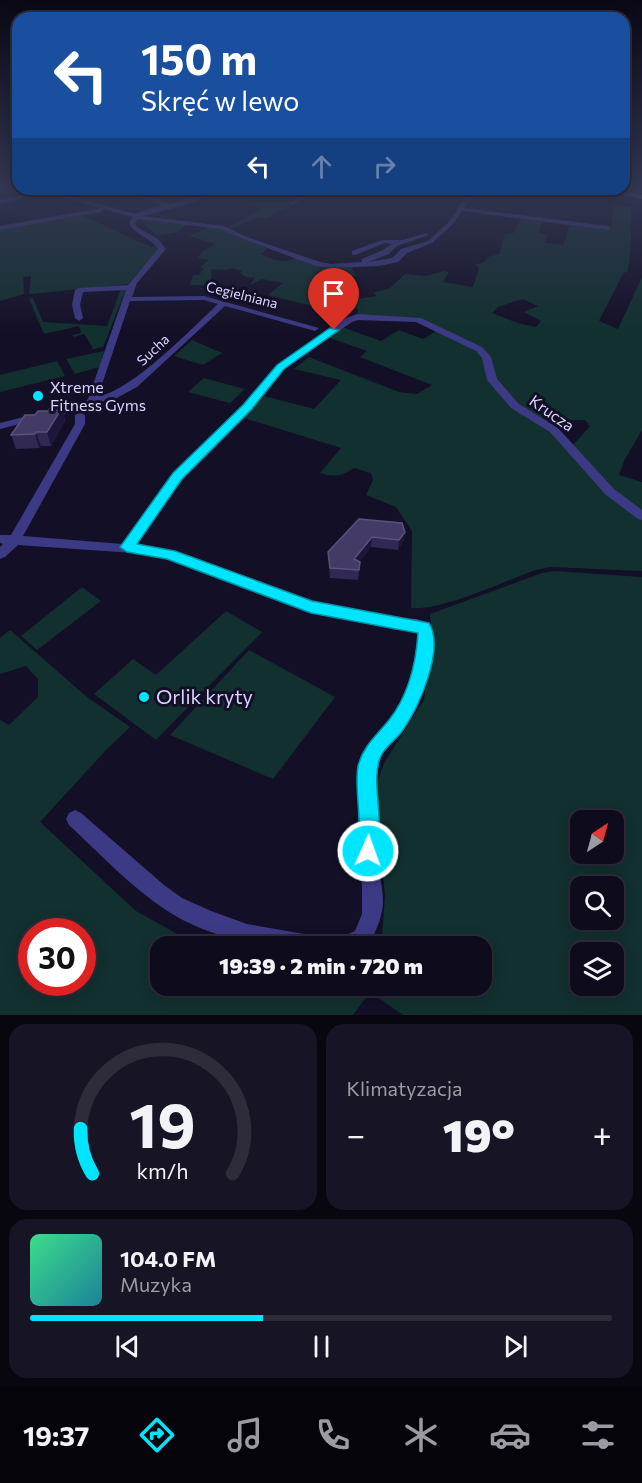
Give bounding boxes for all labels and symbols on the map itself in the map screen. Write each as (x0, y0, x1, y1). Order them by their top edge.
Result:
pin (308, 268, 359, 330)
street label: Cegielniana (204, 277, 280, 312)
street label: Sucha (133, 330, 172, 369)
place label: Xtreme Fitness Gyms (50, 377, 146, 414)
marker: Xtreme Fitness Gyms (31, 389, 45, 403)
street label: Krucza (526, 390, 578, 435)
place label: Orlik kryty (156, 684, 253, 708)
marker: Orlik kryty (137, 690, 151, 704)
north arrow (570, 810, 624, 864)
position arrow (336, 819, 400, 883)
speed limit sign: 30 (18, 918, 96, 996)

